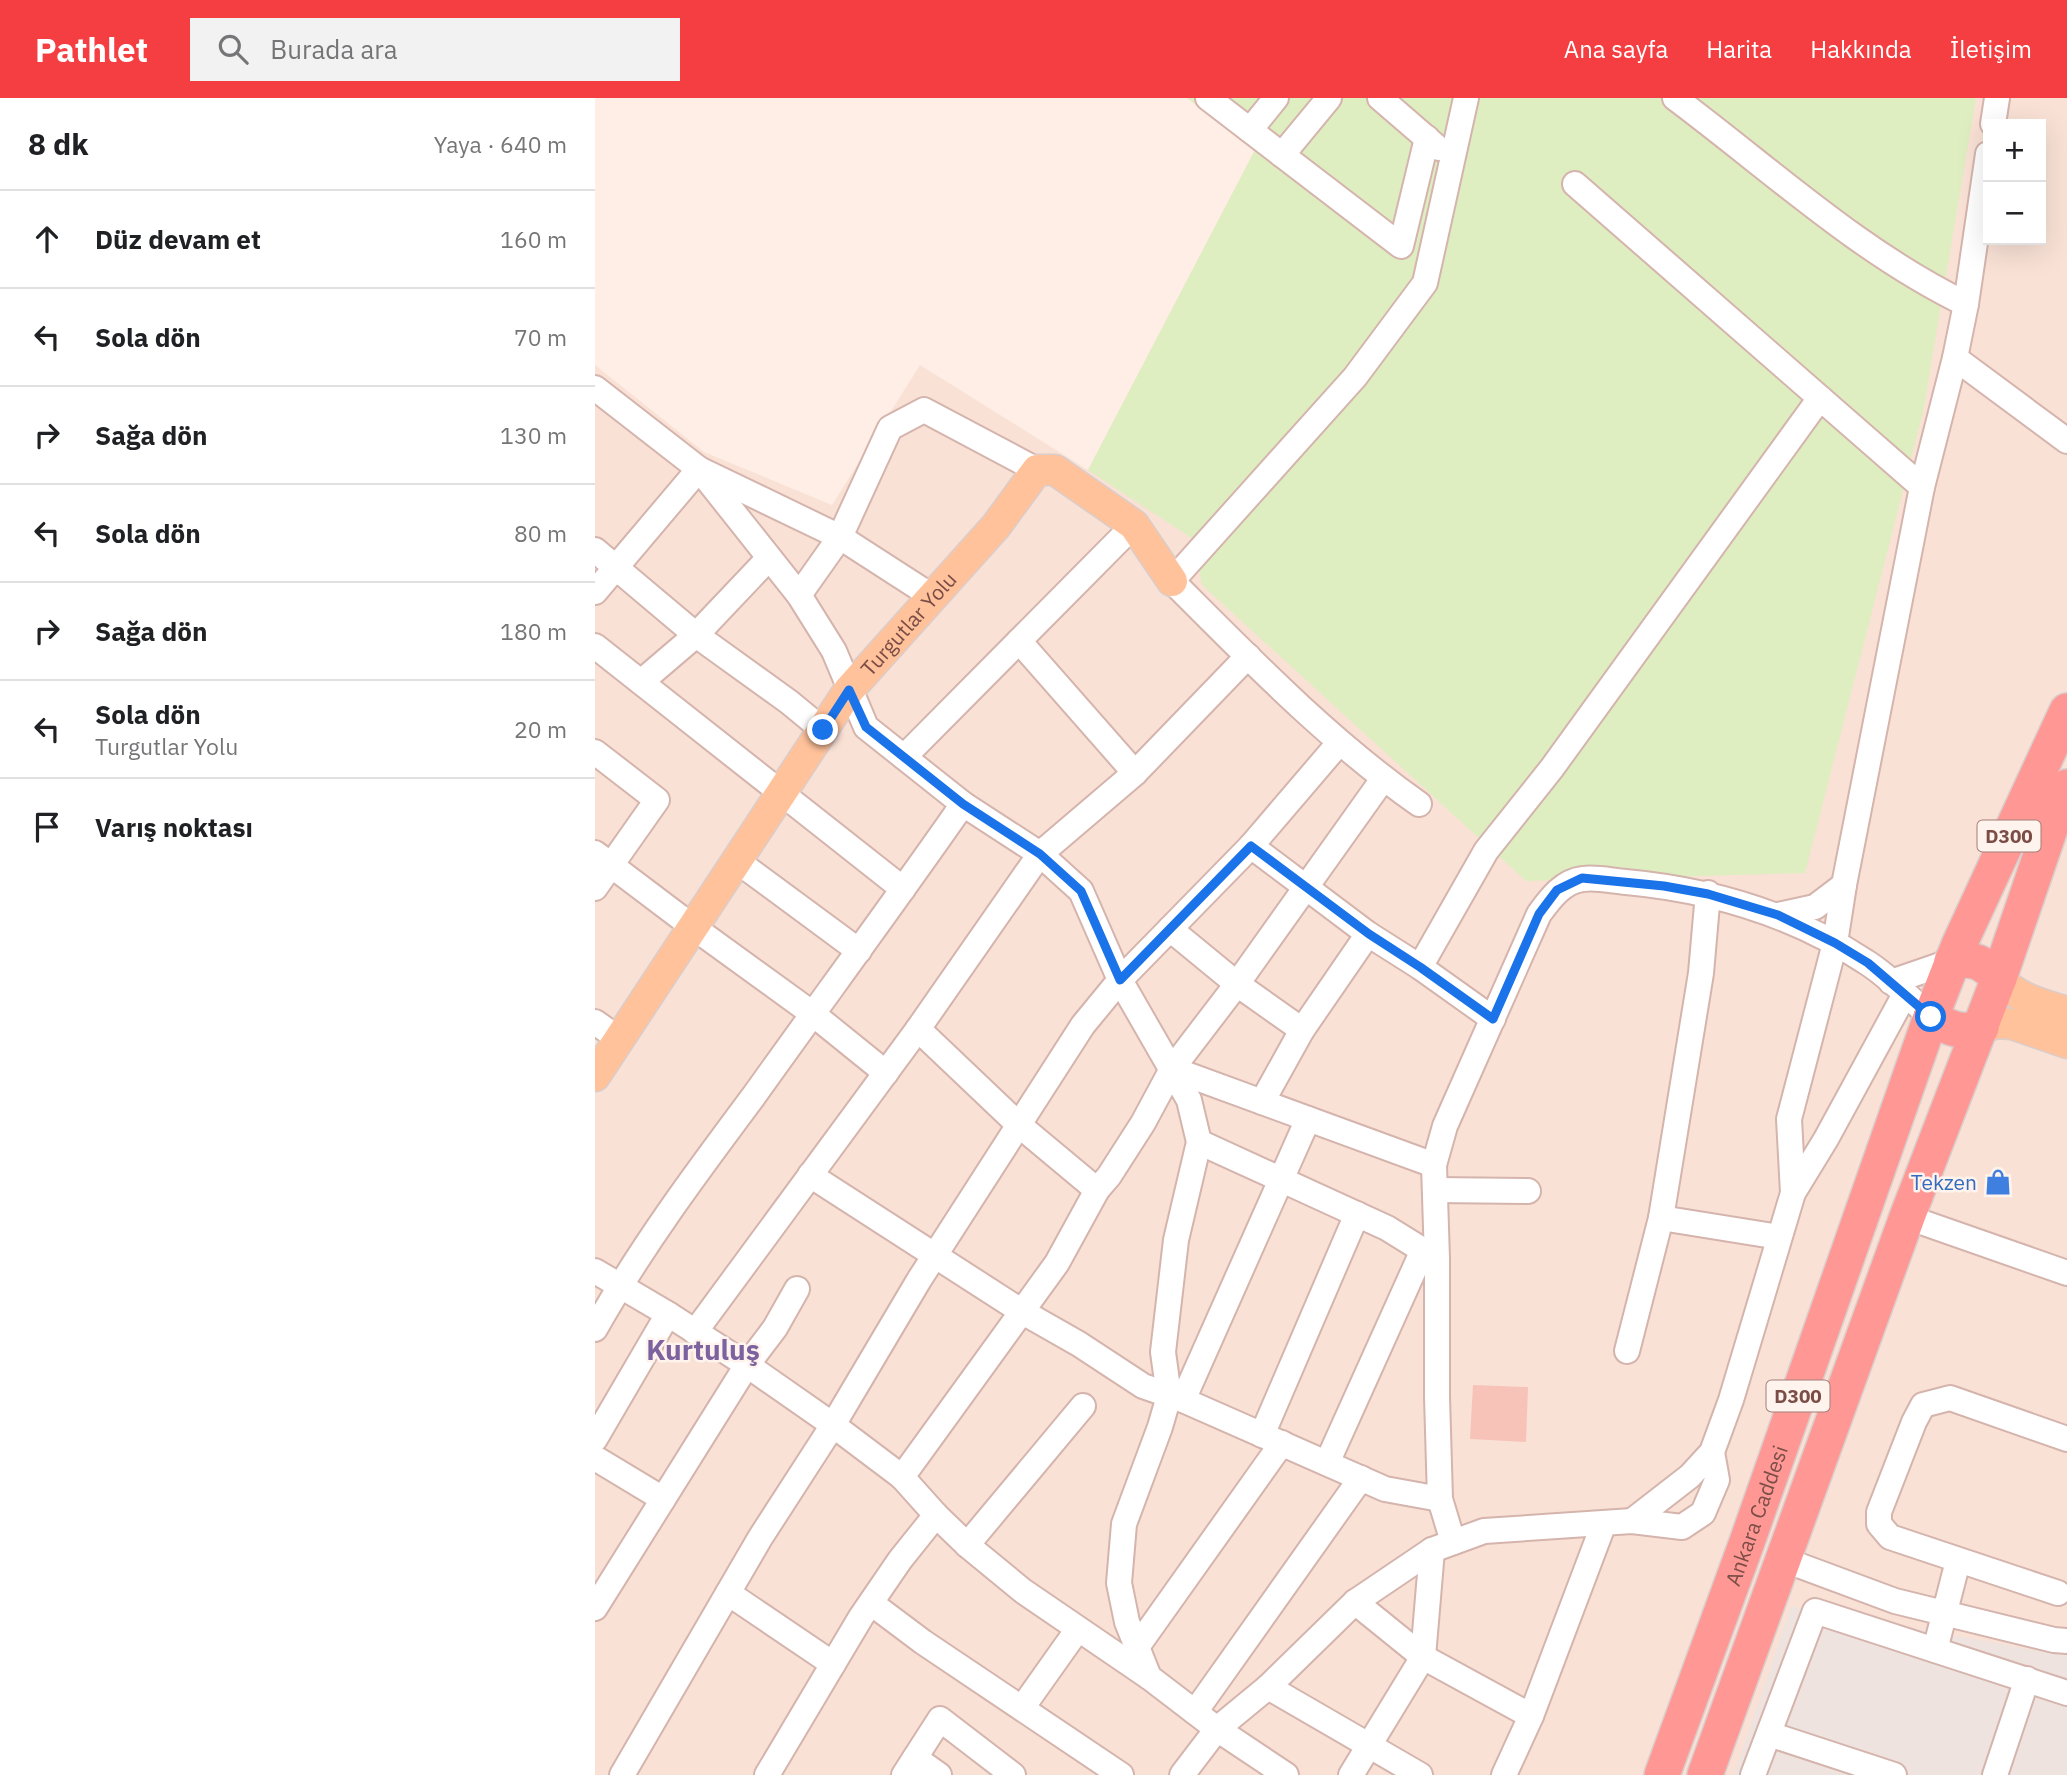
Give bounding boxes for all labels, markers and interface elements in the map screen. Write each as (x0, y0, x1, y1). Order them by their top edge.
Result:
search box (190, 18, 680, 81)
text: Pathlet (35, 28, 148, 71)
icon: search (214, 30, 252, 68)
text: Burada ara (270, 32, 398, 66)
text: Ana sayfa (1564, 33, 1668, 65)
text: Harita (1706, 33, 1772, 65)
text: Hakkında (1810, 33, 1912, 65)
text: İletişim (1950, 33, 2032, 65)
map controls (1983, 119, 2046, 245)
button: + (1983, 119, 2046, 182)
text: 8 dk (28, 124, 89, 163)
text: Yaya · 640 m (434, 129, 567, 159)
button: − (1983, 182, 2046, 245)
icon: ahead (28, 220, 66, 258)
text: Düz devam et (95, 222, 261, 256)
text: 160 m (500, 224, 567, 254)
icon: left (28, 318, 66, 356)
text: Sola dön (95, 320, 201, 354)
text: 70 m (514, 322, 567, 352)
icon: right (28, 416, 66, 454)
text: Sağa dön (95, 418, 207, 452)
text: 130 m (500, 420, 567, 450)
icon: left (28, 514, 66, 552)
text: Sola dön (95, 516, 201, 550)
text: 80 m (514, 518, 567, 548)
street label: Turgutlar Yolu (854, 566, 962, 682)
icon: right (28, 612, 66, 650)
text: Sağa dön (95, 614, 207, 648)
text: 180 m (500, 616, 567, 646)
text: Sola dön (95, 697, 201, 731)
icon: left (28, 710, 66, 748)
text: 20 m (514, 714, 567, 744)
route end (807, 714, 838, 745)
text: Turgutlar Yolu (95, 731, 238, 761)
icon: arrive (28, 808, 66, 846)
text: Varış noktası (95, 810, 253, 844)
road number: D300 (1977, 820, 2041, 852)
route start (1915, 1001, 1946, 1032)
shop icon: Tekzen (1983, 1167, 2013, 1197)
place label: Tekzen (1911, 1168, 1977, 1196)
district label: Kurtuluş (646, 1331, 760, 1368)
road number: D300 (1767, 1380, 1829, 1412)
street label: Ankara Caddesi (1718, 1442, 1794, 1590)

